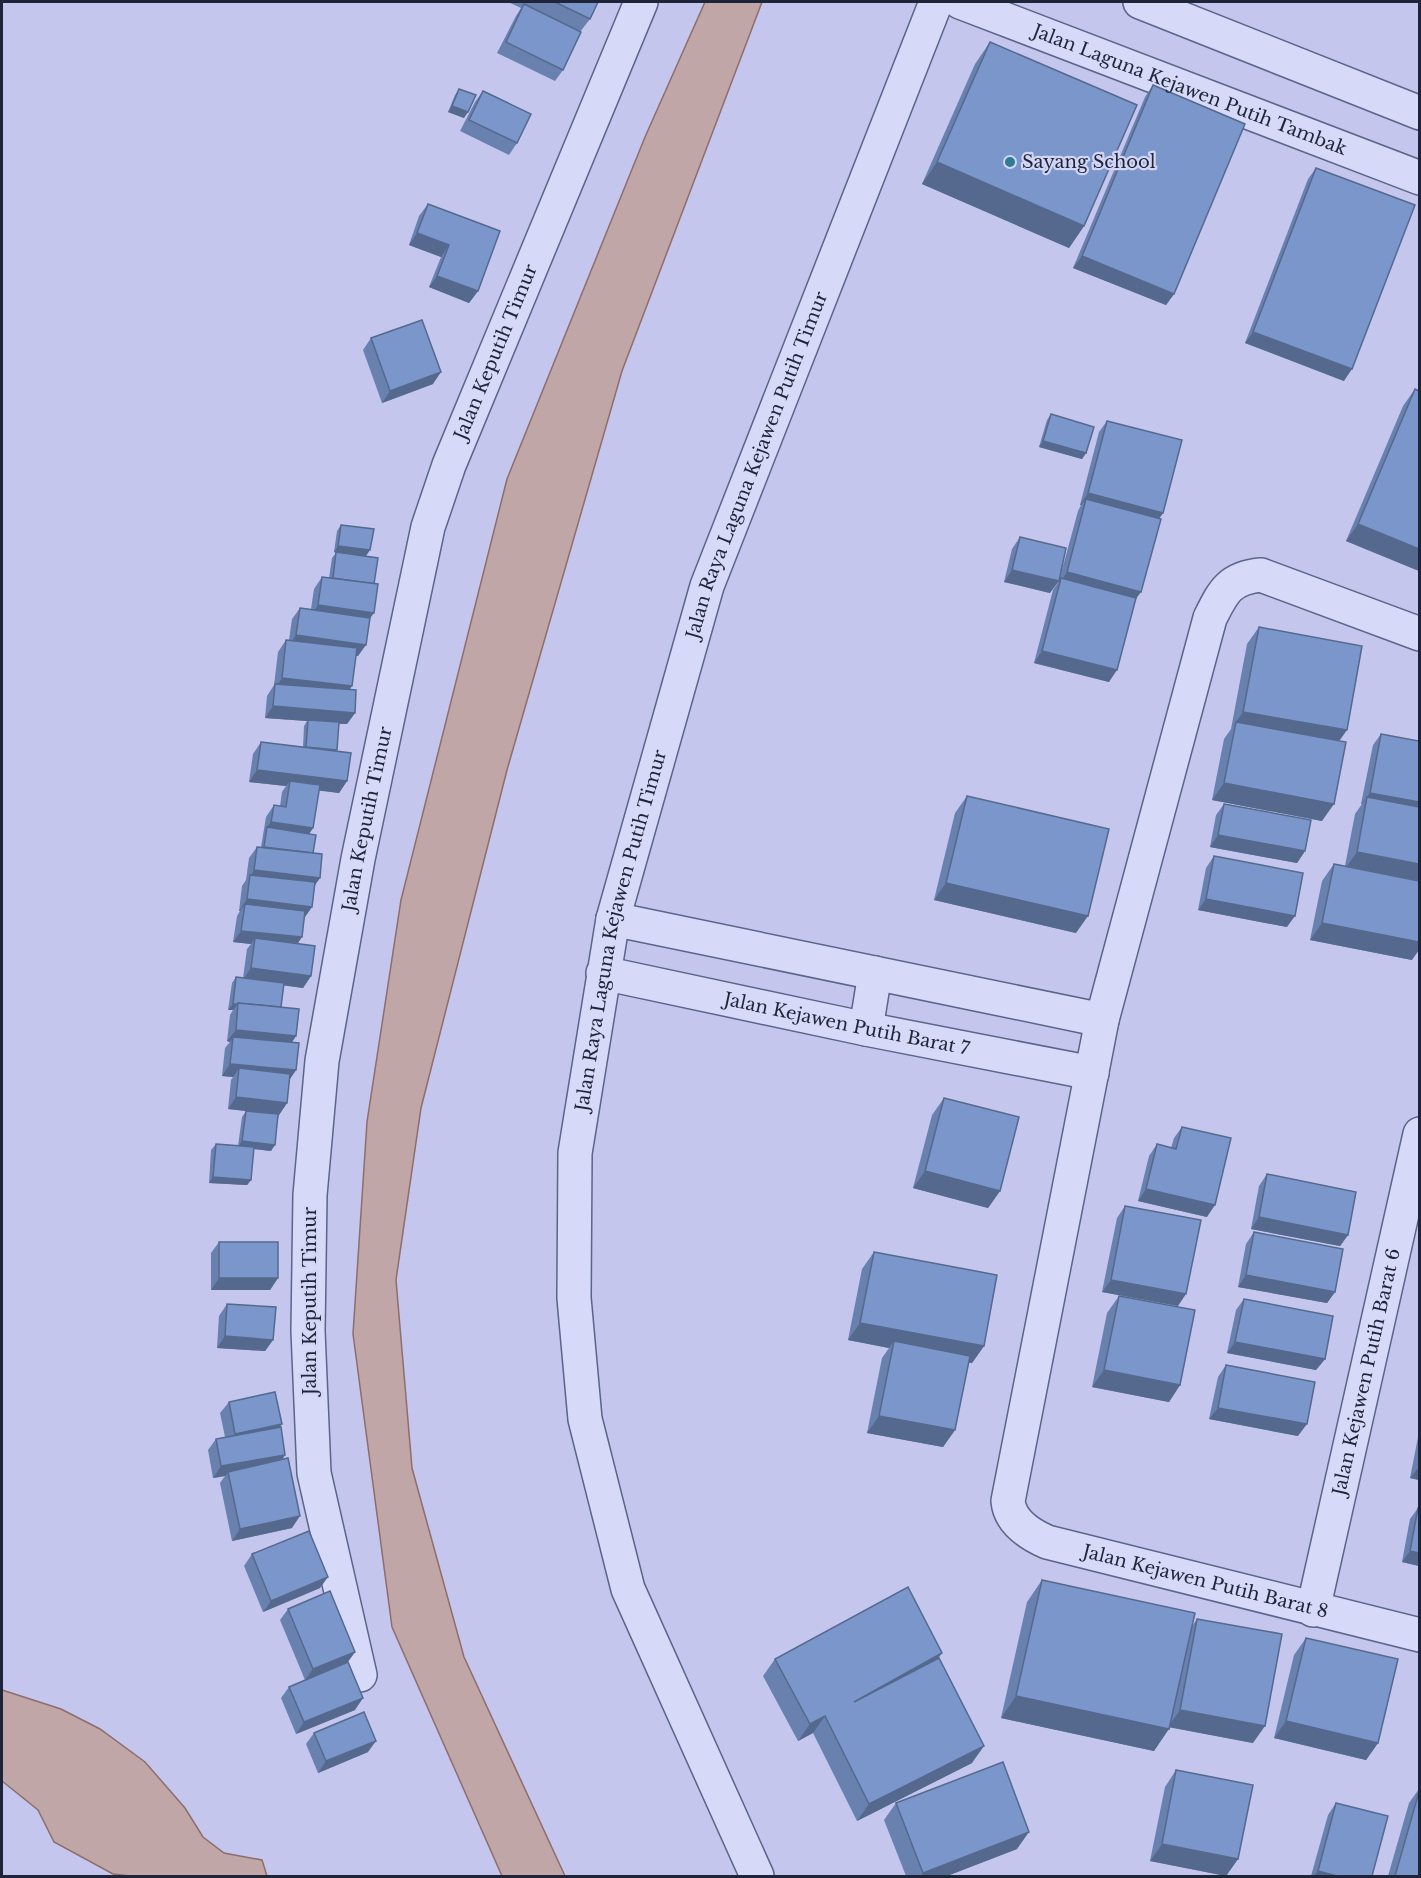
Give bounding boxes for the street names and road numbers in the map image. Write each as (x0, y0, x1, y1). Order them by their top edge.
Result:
street label: Jalan Laguna Kejawen Putih Tambak (1028, 19, 1350, 160)
street label: Jalan Keputih Timur (449, 261, 542, 445)
street label: Jalan Raya Laguna Kejawen Putih Timur (681, 288, 832, 643)
street label: Jalan Keputih Timur (338, 724, 397, 915)
street label: Jalan Raya Laguna Kejawen Putih Timur (571, 747, 671, 1115)
street label: Jalan Kejawen Putih Barat 7 (720, 988, 972, 1060)
street label: Jalan Keputih Timur (299, 1207, 321, 1397)
street label: Jalan Kejawen Putih Barat 6 (1328, 1246, 1405, 1500)
street label: Jalan Kejawen Putih Barat 8 (1079, 1540, 1331, 1623)

